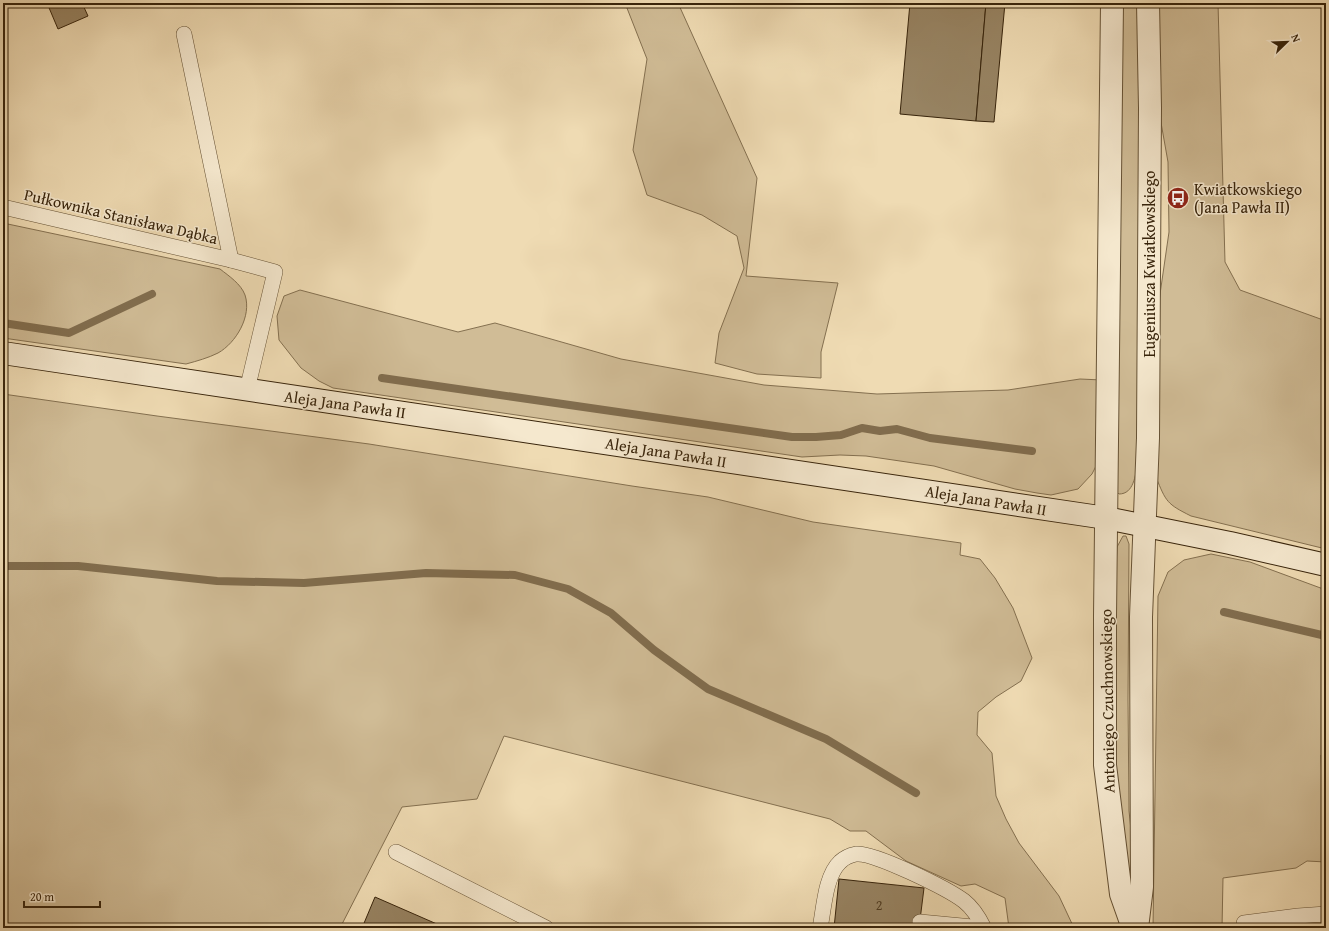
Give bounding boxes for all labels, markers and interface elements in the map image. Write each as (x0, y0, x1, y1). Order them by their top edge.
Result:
north arrow (1267, 22, 1307, 62)
text: N (1287, 32, 1305, 45)
street label: Eugeniusza Kwiatkowskiego (1137, 170, 1161, 358)
place label: Kwiatkowskiego (Jana Pawła II) (1194, 177, 1302, 219)
street label: Pułkownika Stanisława Dąbka (22, 182, 221, 250)
bus stop icon: Kwiatkowskiego (Jana Pawła II) (1165, 185, 1191, 211)
street label: Aleja Jana Pawła II (283, 384, 407, 424)
street label: Aleja Jana Pawła II (604, 431, 729, 473)
street label: Aleja Jana Pawła II (924, 479, 1049, 521)
street label: Antoniego Czuchnowskiego (1093, 609, 1121, 793)
scale bar (24, 883, 100, 909)
text: 20 m (30, 888, 54, 905)
house number: 2 (876, 895, 882, 915)

